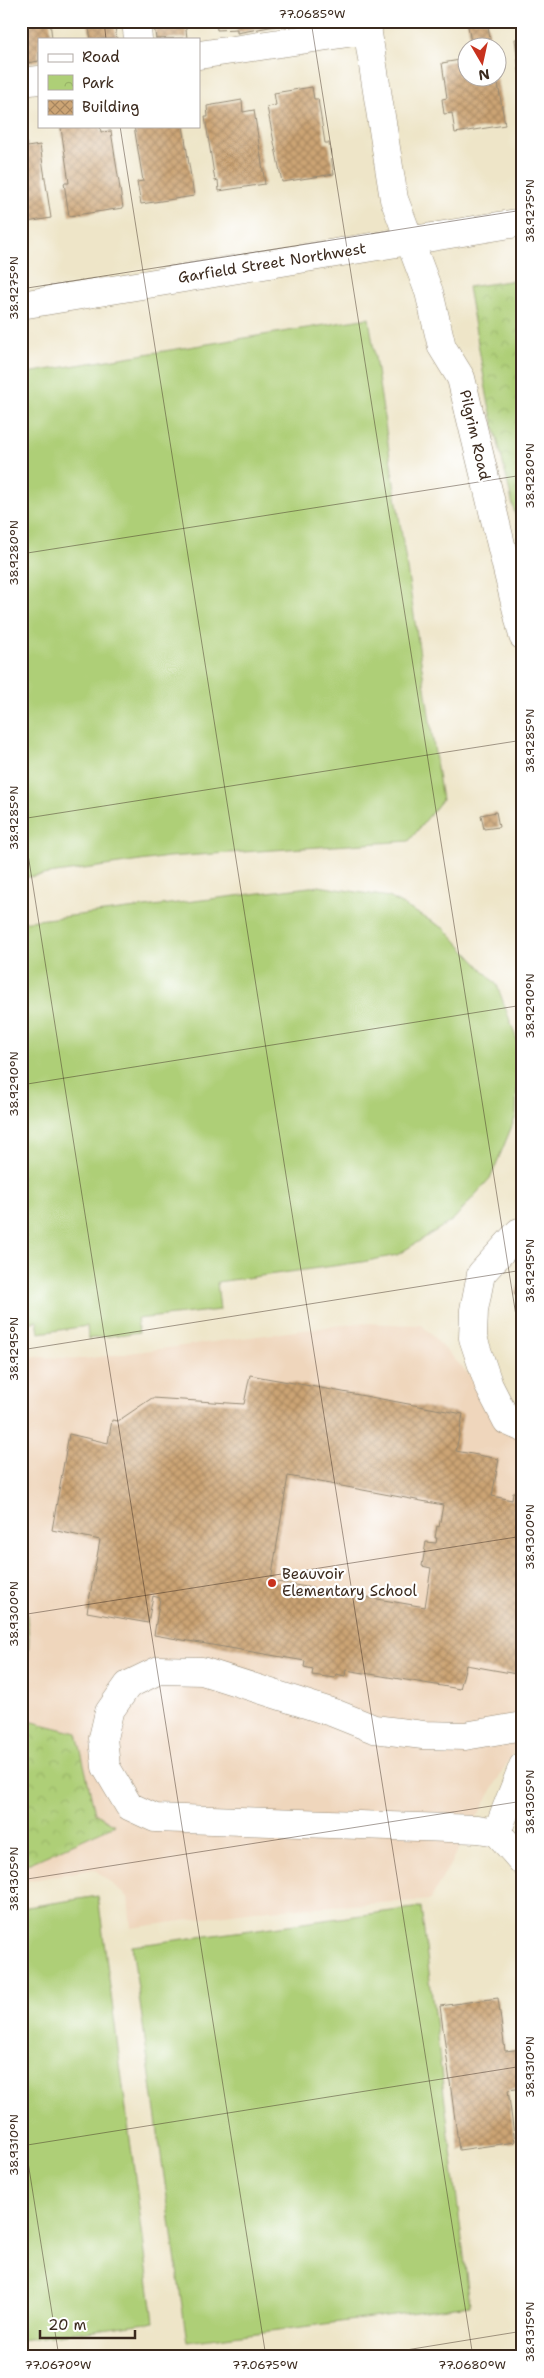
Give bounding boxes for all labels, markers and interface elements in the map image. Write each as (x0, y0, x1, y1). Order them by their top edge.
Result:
text: 77.0685°W (278, 6, 346, 22)
legend (38, 38, 200, 128)
north arrow (456, 38, 506, 88)
text: Road (82, 47, 120, 67)
text: N (477, 65, 491, 85)
text: Park (82, 73, 114, 93)
text: Building (82, 97, 139, 117)
text: 38.9275°N (522, 179, 538, 243)
street label: Garfield Street Northwest (176, 238, 368, 288)
text: 38.9275°N (6, 256, 22, 320)
street label: Pilgrim Road (455, 388, 495, 483)
text: 38.9280°N (522, 443, 538, 509)
text: 38.9280°N (6, 520, 22, 586)
text: 38.9285°N (522, 709, 538, 773)
text: 38.9285°N (6, 786, 22, 850)
text: 38.9290°N (522, 973, 538, 1039)
text: 38.9290°N (6, 1051, 22, 1117)
text: 38.9295°N (522, 1239, 538, 1303)
text: 38.9295°N (6, 1317, 22, 1381)
text: 38.9300°N (522, 1504, 538, 1570)
place label: Beauvoir Elementary School (282, 1564, 418, 1601)
marker: Beauvoir Elementary School (266, 1577, 278, 1589)
text: 38.9300°N (6, 1581, 22, 1647)
text: 38.9305°N (522, 1770, 538, 1834)
text: 38.9305°N (6, 1847, 22, 1911)
text: 38.9310°N (522, 2036, 538, 2098)
text: 38.9310°N (6, 2114, 22, 2176)
text: 38.9315°N (522, 2301, 538, 2363)
scale bar (40, 2308, 135, 2340)
text: 20 m (48, 2315, 87, 2335)
text: 77.0670°W (24, 2357, 92, 2373)
text: 77.0675°W (232, 2357, 298, 2373)
text: 77.0680°W (438, 2357, 506, 2373)

